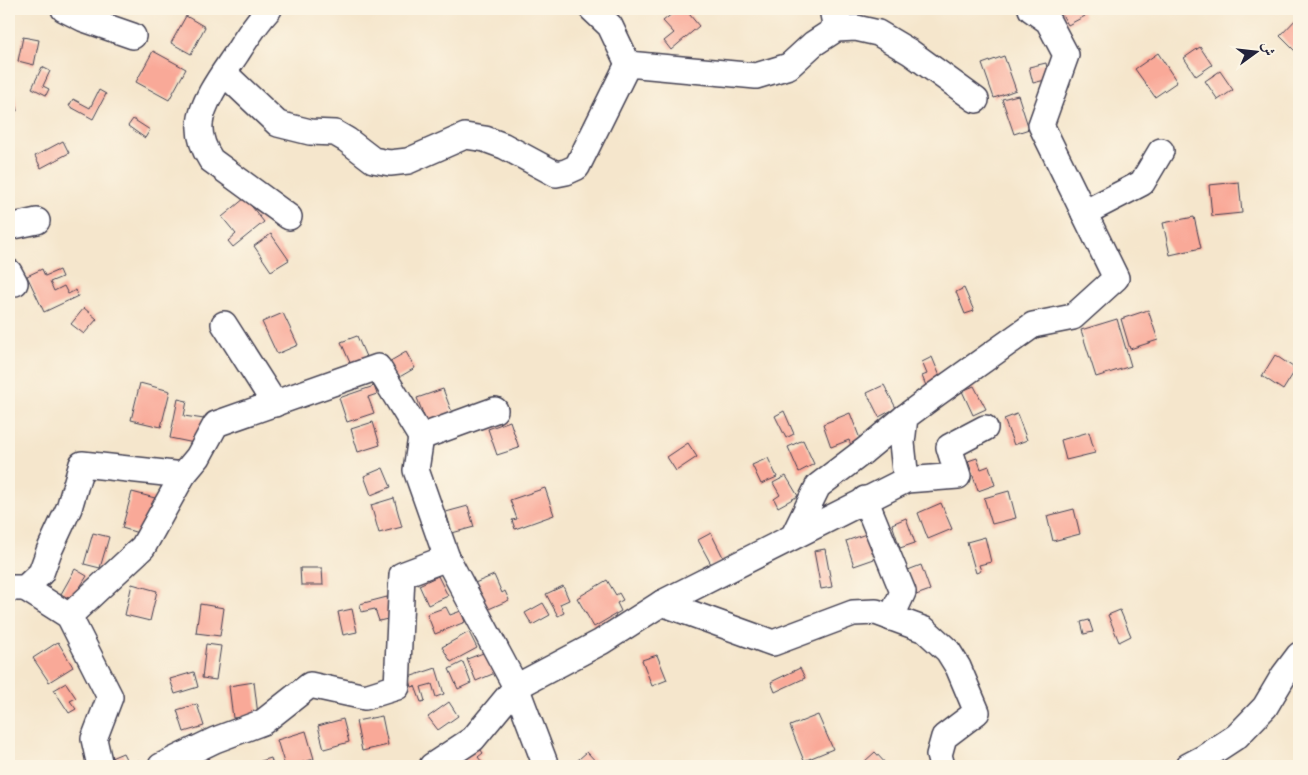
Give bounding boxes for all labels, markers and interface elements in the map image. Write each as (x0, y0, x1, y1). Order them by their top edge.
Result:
north arrow (1230, 28, 1280, 78)
text: ش (1258, 40, 1279, 58)

